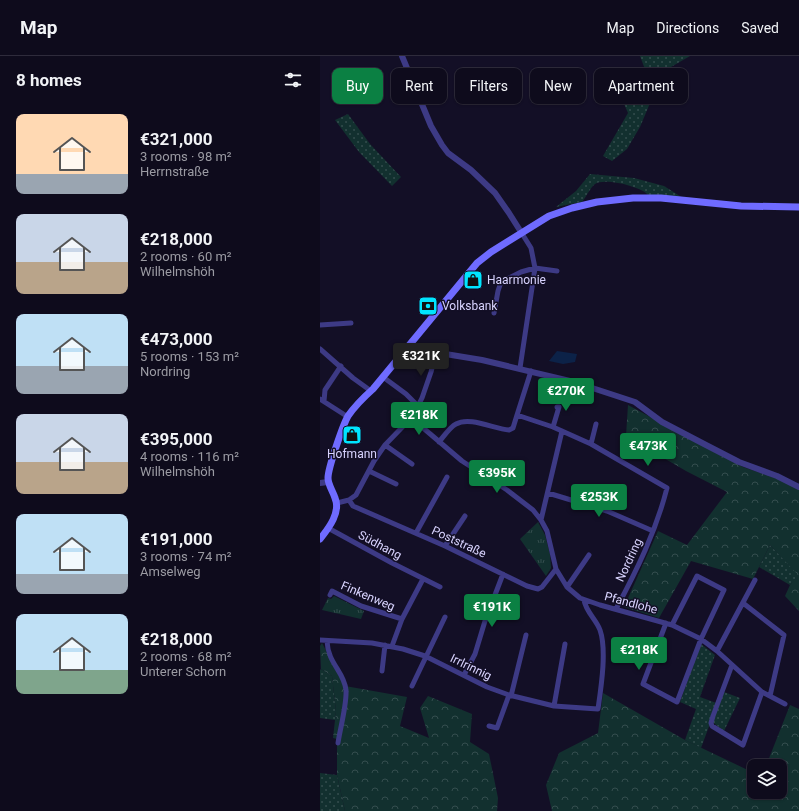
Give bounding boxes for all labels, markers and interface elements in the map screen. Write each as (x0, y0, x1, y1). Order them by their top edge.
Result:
text: Map (20, 16, 58, 39)
text: Map (607, 20, 634, 36)
text: Directions (656, 20, 719, 36)
text: Saved (741, 20, 779, 36)
chip: Buy (332, 68, 383, 104)
chip: Rent (391, 68, 447, 104)
chip: Filters (455, 68, 522, 104)
chip: New (530, 68, 586, 104)
chip: Apartment (594, 68, 688, 104)
icon: filters (282, 69, 304, 91)
text: 8 homes (16, 70, 82, 90)
text: €321,000 (140, 129, 212, 149)
icon: home (48, 130, 96, 178)
text: 3 rooms · 98 m² (140, 149, 232, 164)
text: Herrnstraße (140, 164, 209, 179)
text: €218,000 (140, 229, 212, 249)
icon: home (48, 230, 96, 278)
text: 2 rooms · 60 m² (140, 249, 232, 264)
text: Wilhelmshöh (140, 264, 215, 279)
shop icon: Haarmonie (462, 269, 484, 291)
place label: Haarmonie (487, 273, 546, 287)
bank icon: Volksbank (417, 295, 439, 317)
place label: Volksbank (442, 299, 498, 313)
text: €473,000 (140, 329, 212, 349)
icon: home (48, 330, 96, 378)
pin: €321K (393, 343, 449, 377)
text: €321K (402, 348, 440, 363)
text: 5 rooms · 153 m² (140, 349, 239, 364)
text: Nordring (140, 364, 190, 379)
pin: €270K (538, 378, 594, 412)
text: €270K (547, 383, 585, 398)
pin: €218K (391, 402, 447, 436)
text: €218K (400, 407, 438, 422)
shop icon: Hofmann (341, 424, 363, 446)
text: €395,000 (140, 429, 212, 449)
icon: home (48, 430, 96, 478)
pin: €473K (620, 433, 676, 467)
text: €473K (629, 438, 667, 453)
place label: Hofmann (327, 447, 377, 461)
text: 4 rooms · 116 m² (140, 449, 239, 464)
pin: €395K (469, 460, 525, 494)
text: Wilhelmshöh (140, 464, 215, 479)
text: €395K (478, 465, 516, 480)
pin: €253K (571, 484, 627, 518)
text: €253K (580, 489, 618, 504)
street label: Poststraße (430, 523, 488, 561)
street label: Südhang (356, 528, 404, 562)
text: €191,000 (140, 529, 212, 549)
icon: home (48, 530, 96, 578)
street label: Nordring (613, 536, 645, 584)
text: 3 rooms · 74 m² (140, 549, 232, 564)
text: Amselweg (140, 564, 201, 579)
street label: Finkenweg (339, 578, 397, 614)
street label: Pfandlohe (603, 589, 659, 617)
pin: €191K (464, 594, 520, 628)
text: €191K (473, 599, 511, 614)
text: €218,000 (140, 629, 212, 649)
icon: home (48, 630, 96, 678)
pin: €218K (611, 637, 667, 671)
text: €218K (620, 642, 658, 657)
text: 2 rooms · 68 m² (140, 649, 232, 664)
street label: Irrlrinnig (448, 651, 494, 683)
text: Unterer Schorn (140, 664, 226, 679)
map controls (747, 759, 787, 799)
button: layers (747, 759, 787, 799)

